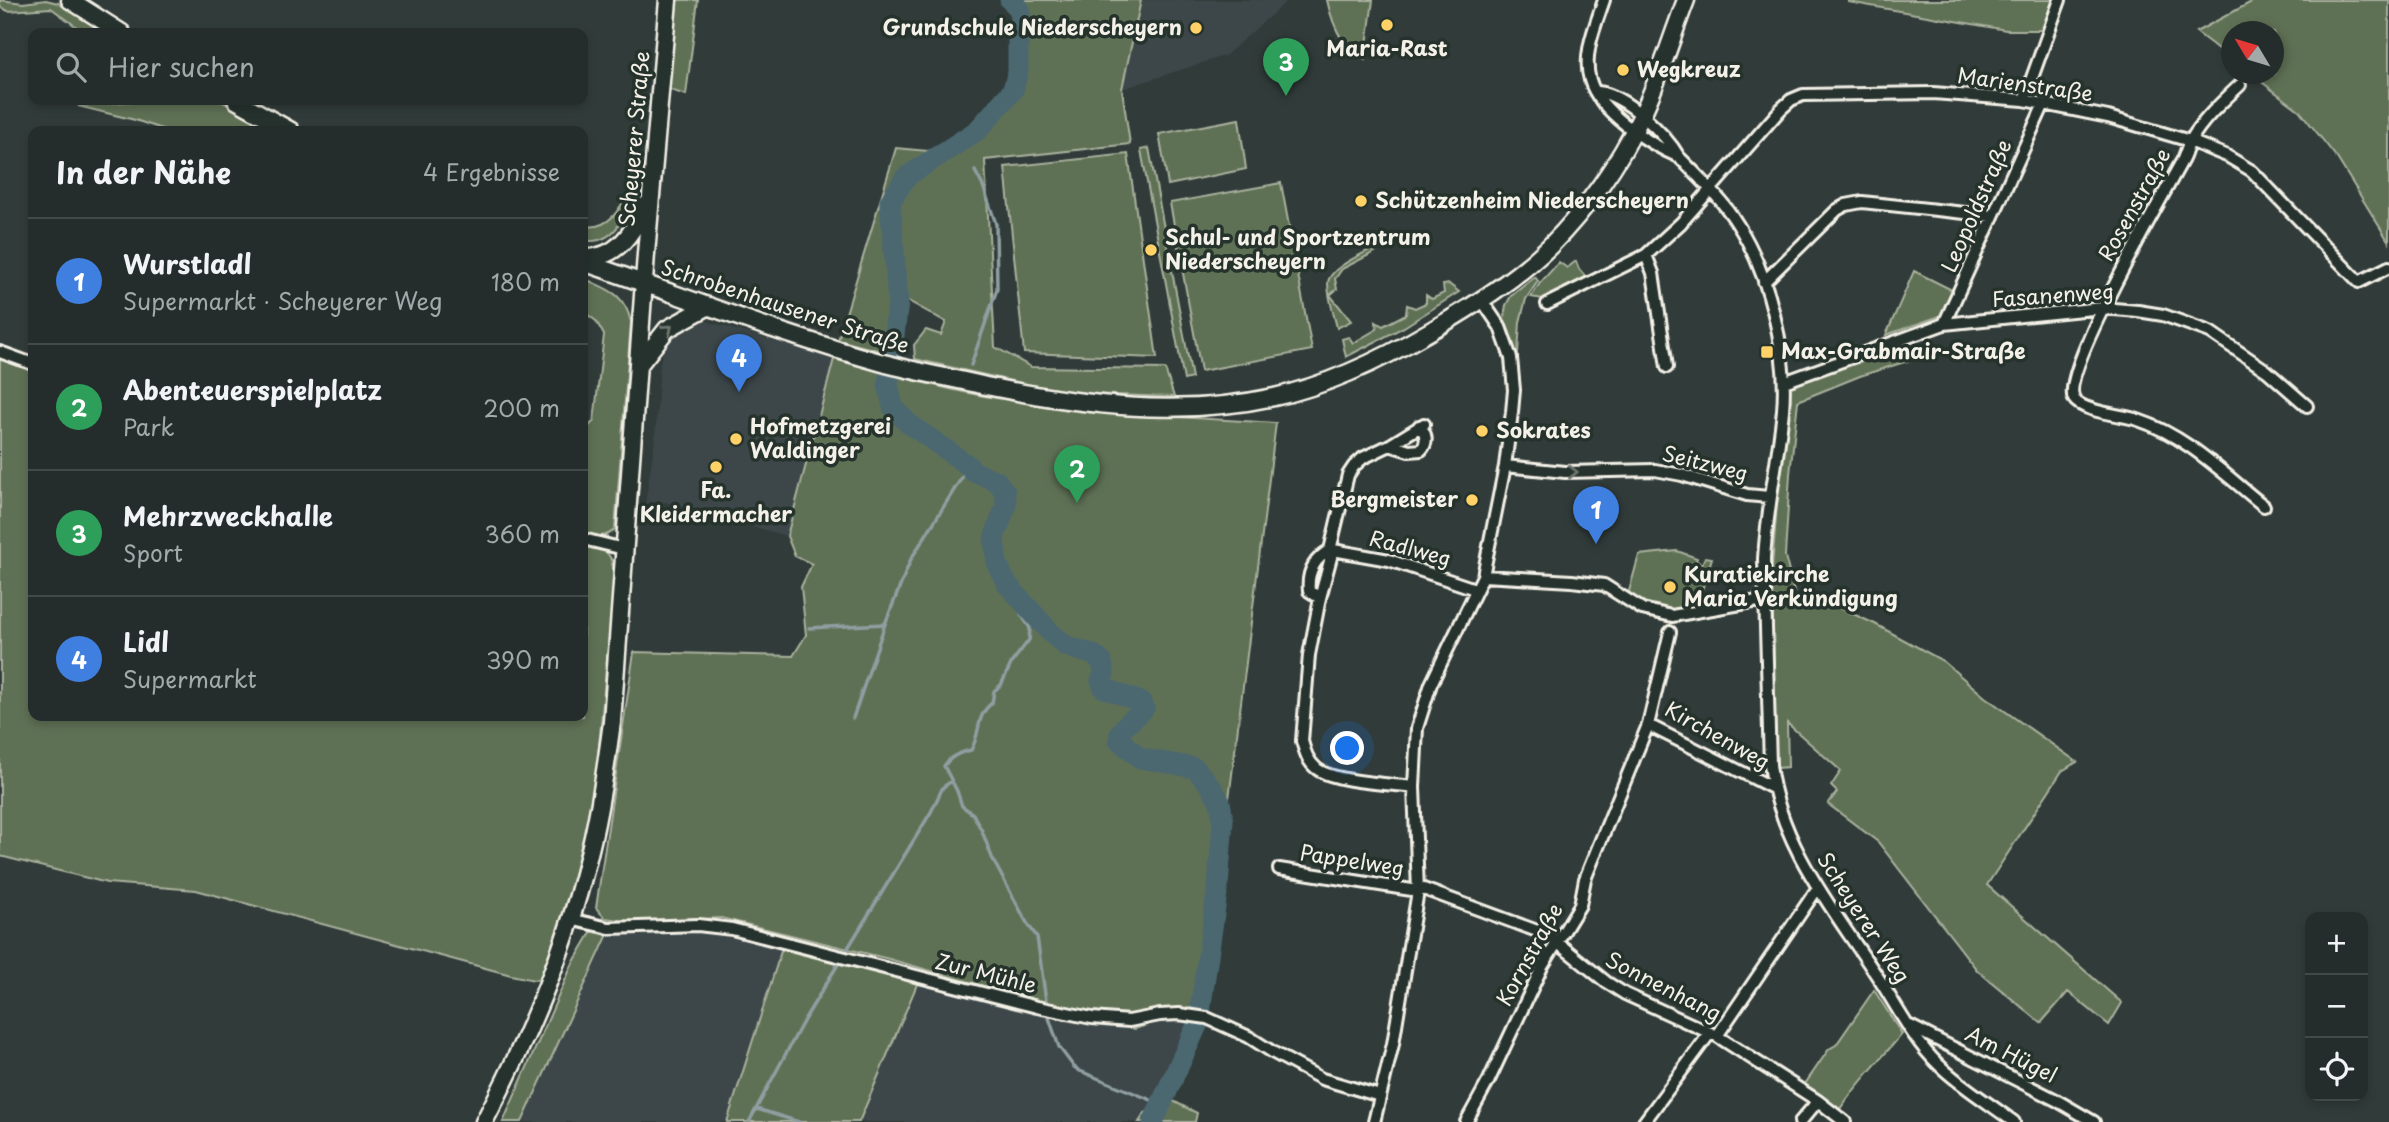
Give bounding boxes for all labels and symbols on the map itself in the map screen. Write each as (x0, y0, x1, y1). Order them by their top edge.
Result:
place label: Grundschule Niederscheyern (882, 10, 1182, 42)
marker: Maria-Rast (1379, 17, 1395, 33)
marker: Grundschule Niederscheyern (1188, 20, 1204, 36)
north arrow (2221, 21, 2284, 84)
place label: Maria-Rast (1326, 31, 1448, 63)
pin: 3 (1263, 38, 1309, 96)
street label: Scheyerer Straße (609, 50, 657, 228)
place label: Wegkreuz (1637, 52, 1741, 84)
street label: Marienstraße (1955, 58, 2095, 108)
marker: Wegkreuz (1615, 62, 1631, 78)
street label: Leopoldstraße (1932, 134, 2019, 277)
street label: Rosenstraße (2089, 142, 2178, 266)
place label: Schützenheim Niederscheyern (1375, 183, 1689, 215)
marker: Schützenheim Niederscheyern (1353, 193, 1369, 209)
place label: Schul- und Sportzentrum Niederscheyern (1165, 220, 1431, 276)
marker: Schul- und Sportzentrum Niederscheyern (1143, 242, 1159, 258)
street label: Schrobenhausener Straße (657, 250, 914, 360)
street label: Fasanenweg (1991, 274, 2115, 314)
one-way arrow (660, 325, 673, 338)
pin: 4 (716, 334, 762, 392)
place label: Max-Grabmair-Straße (1781, 334, 2026, 366)
marker: Max-Grabmair-Straße (1759, 344, 1775, 360)
place label: Hofmetzgerei Waldinger (750, 409, 891, 465)
place label: Sokrates (1496, 413, 1591, 445)
marker: Sokrates (1474, 423, 1490, 439)
marker: Hofmetzgerei Waldinger (728, 431, 744, 447)
street label: Seitzweg (1659, 436, 1752, 488)
pin: 2 (1054, 445, 1100, 503)
marker: Fa. Kleidermacher (708, 459, 724, 475)
one-way arrow (1568, 464, 1579, 480)
place label: Fa. Kleidermacher (640, 473, 792, 529)
place label: Bergmeister (1330, 482, 1458, 514)
pin: 1 (1573, 486, 1619, 544)
marker: Bergmeister (1464, 492, 1480, 508)
street label: Radlweg (1366, 521, 1455, 573)
place label: Kuratiekirche Maria Verkündigung (1684, 557, 1898, 613)
marker: Kuratiekirche Maria Verkündigung (1662, 579, 1678, 595)
street label: Kirchenweg (1659, 692, 1776, 776)
your location (1330, 731, 1364, 765)
street label: Pappelweg (1298, 835, 1407, 883)
street label: Scheyerer Weg (1810, 845, 1919, 989)
street label: Kornstraße (1487, 897, 1570, 1011)
street label: Sonnenhang (1600, 942, 1727, 1028)
street label: Zur Mühle (932, 944, 1041, 1000)
street label: Am Hügel (1961, 1017, 2063, 1090)

